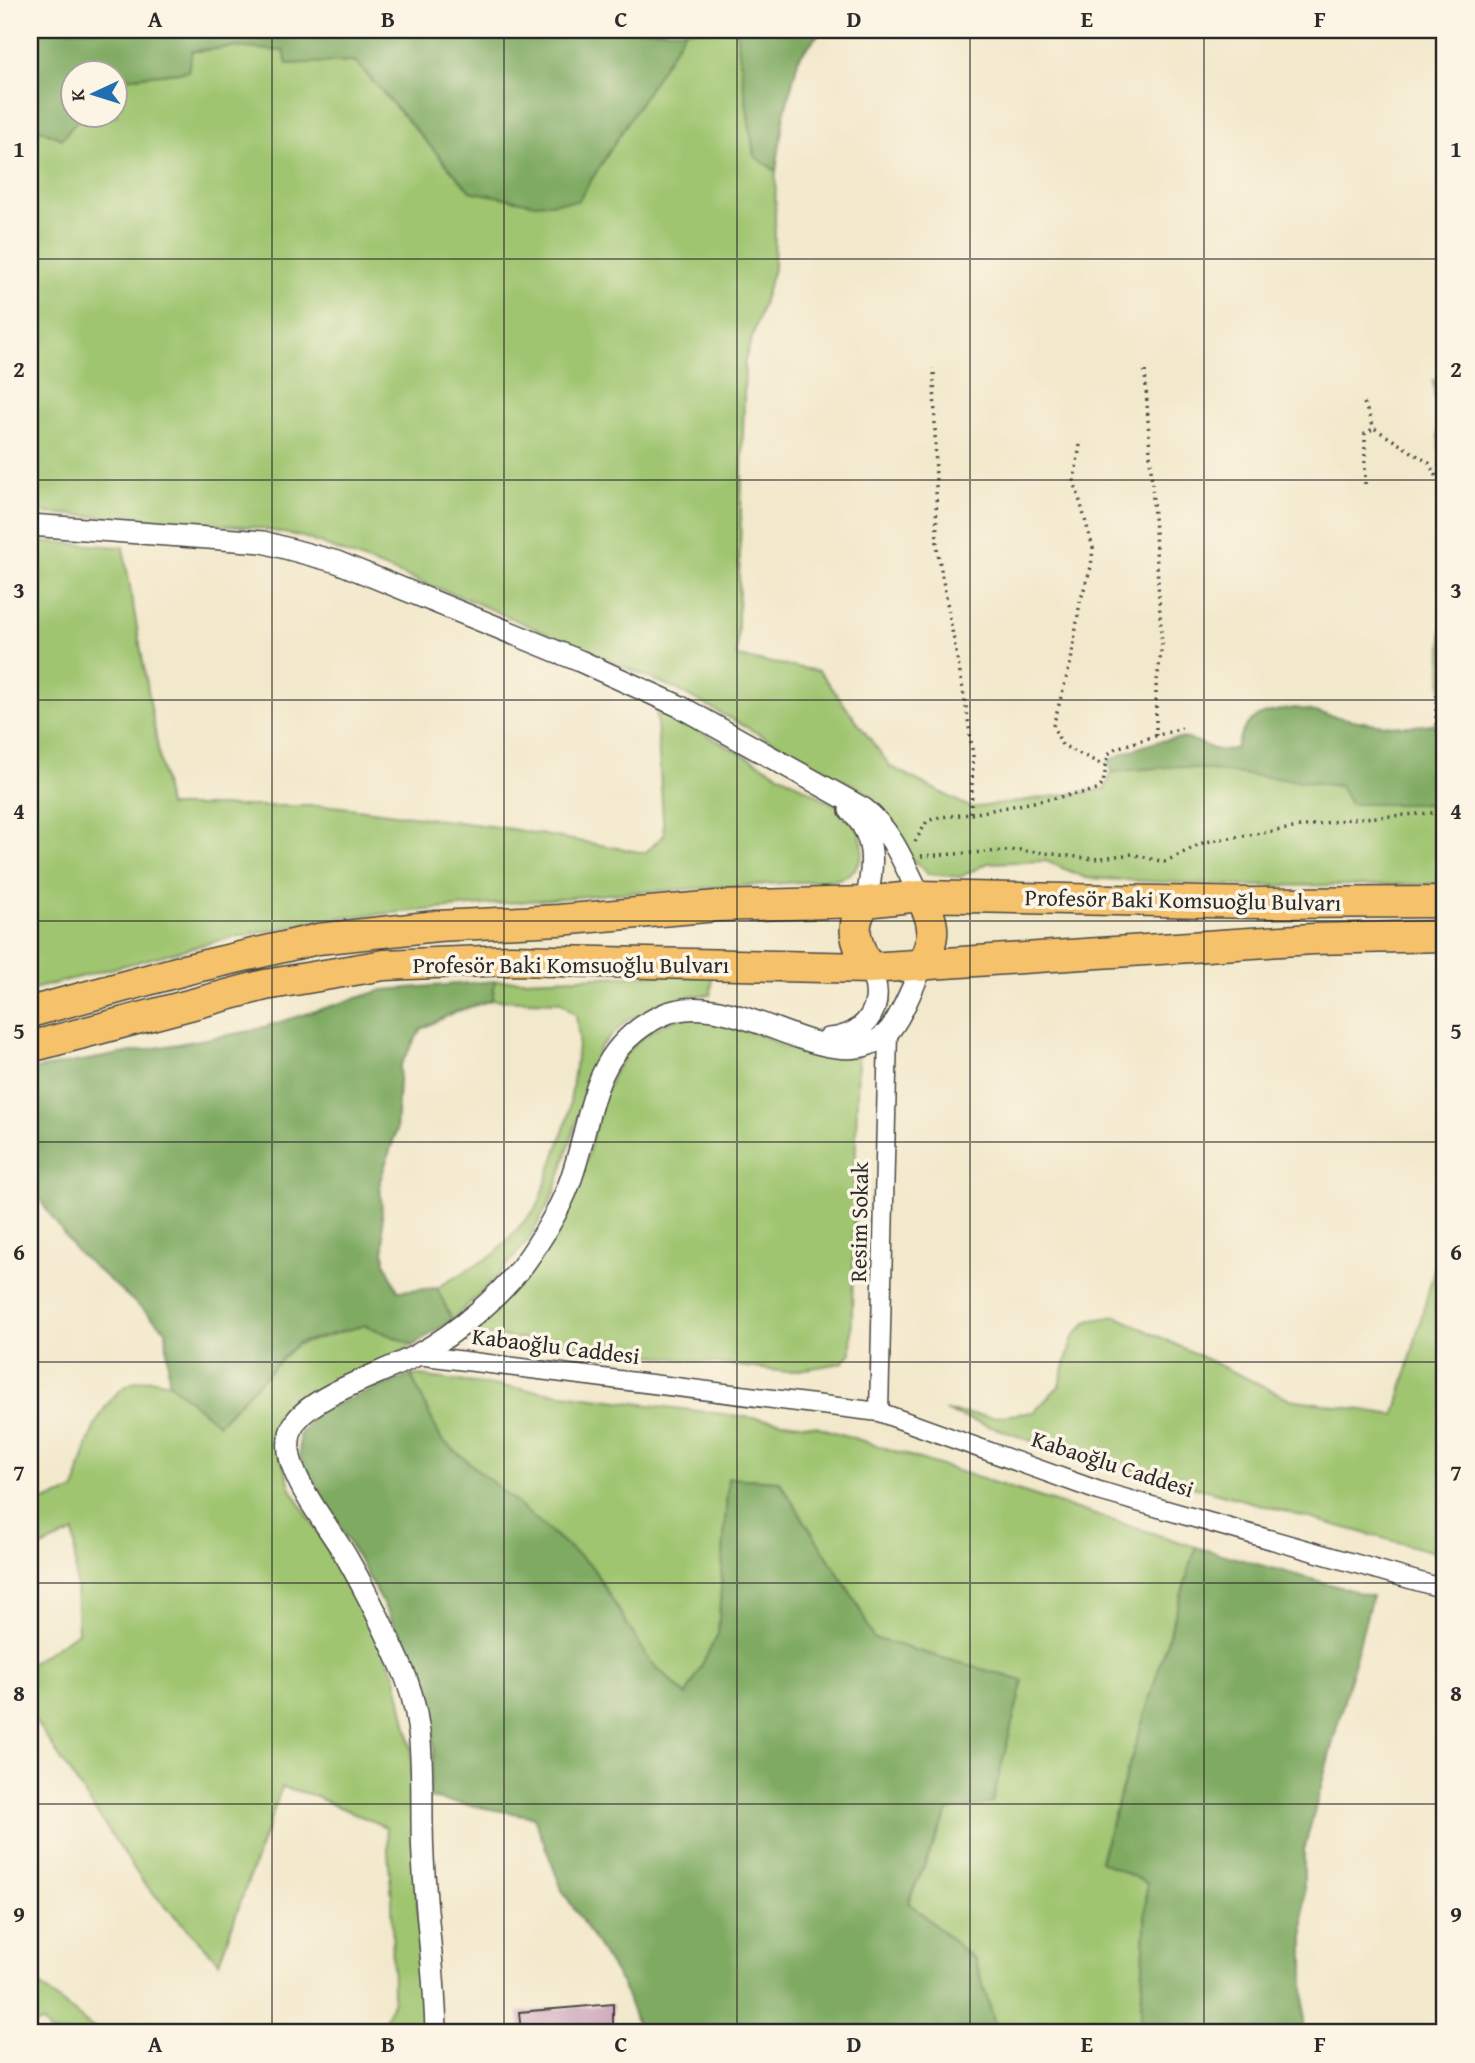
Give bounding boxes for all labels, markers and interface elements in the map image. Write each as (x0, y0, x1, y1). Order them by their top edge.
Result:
text: A (148, 2, 163, 35)
text: B (381, 2, 395, 35)
text: C (614, 2, 628, 35)
text: D (847, 2, 862, 35)
text: E (1081, 2, 1093, 35)
text: F (1314, 2, 1326, 35)
north arrow (60, 60, 130, 130)
text: K (63, 88, 91, 102)
text: 1 (13, 132, 25, 165)
text: 1 (1450, 132, 1462, 165)
text: 2 (13, 352, 25, 385)
text: 2 (1450, 352, 1462, 385)
text: 3 (13, 573, 25, 606)
text: 3 (1450, 573, 1462, 606)
text: 4 (13, 794, 25, 827)
text: 4 (1450, 794, 1462, 827)
street label: Profesör Baki Komsuoğlu Bulvarı (1024, 880, 1342, 919)
street label: Profesör Baki Komsuoğlu Bulvarı (413, 948, 729, 981)
text: 5 (13, 1014, 25, 1047)
text: 5 (1450, 1014, 1462, 1047)
street label: Resim Sokak (841, 1161, 876, 1283)
text: 6 (13, 1235, 25, 1268)
text: 6 (1450, 1235, 1462, 1268)
street label: Kabaoğlu Caddesi (470, 1319, 642, 1372)
street label: Kabaoğlu Caddesi (1028, 1422, 1198, 1505)
text: 7 (13, 1456, 25, 1489)
text: 7 (1450, 1456, 1462, 1489)
text: 8 (13, 1676, 25, 1709)
text: 8 (1450, 1676, 1462, 1709)
text: 9 (13, 1897, 25, 1930)
text: 9 (1450, 1897, 1462, 1930)
text: A (148, 2027, 163, 2060)
text: B (381, 2027, 395, 2060)
text: C (614, 2027, 628, 2060)
text: D (847, 2027, 862, 2060)
text: E (1081, 2027, 1093, 2060)
text: F (1314, 2027, 1326, 2060)

